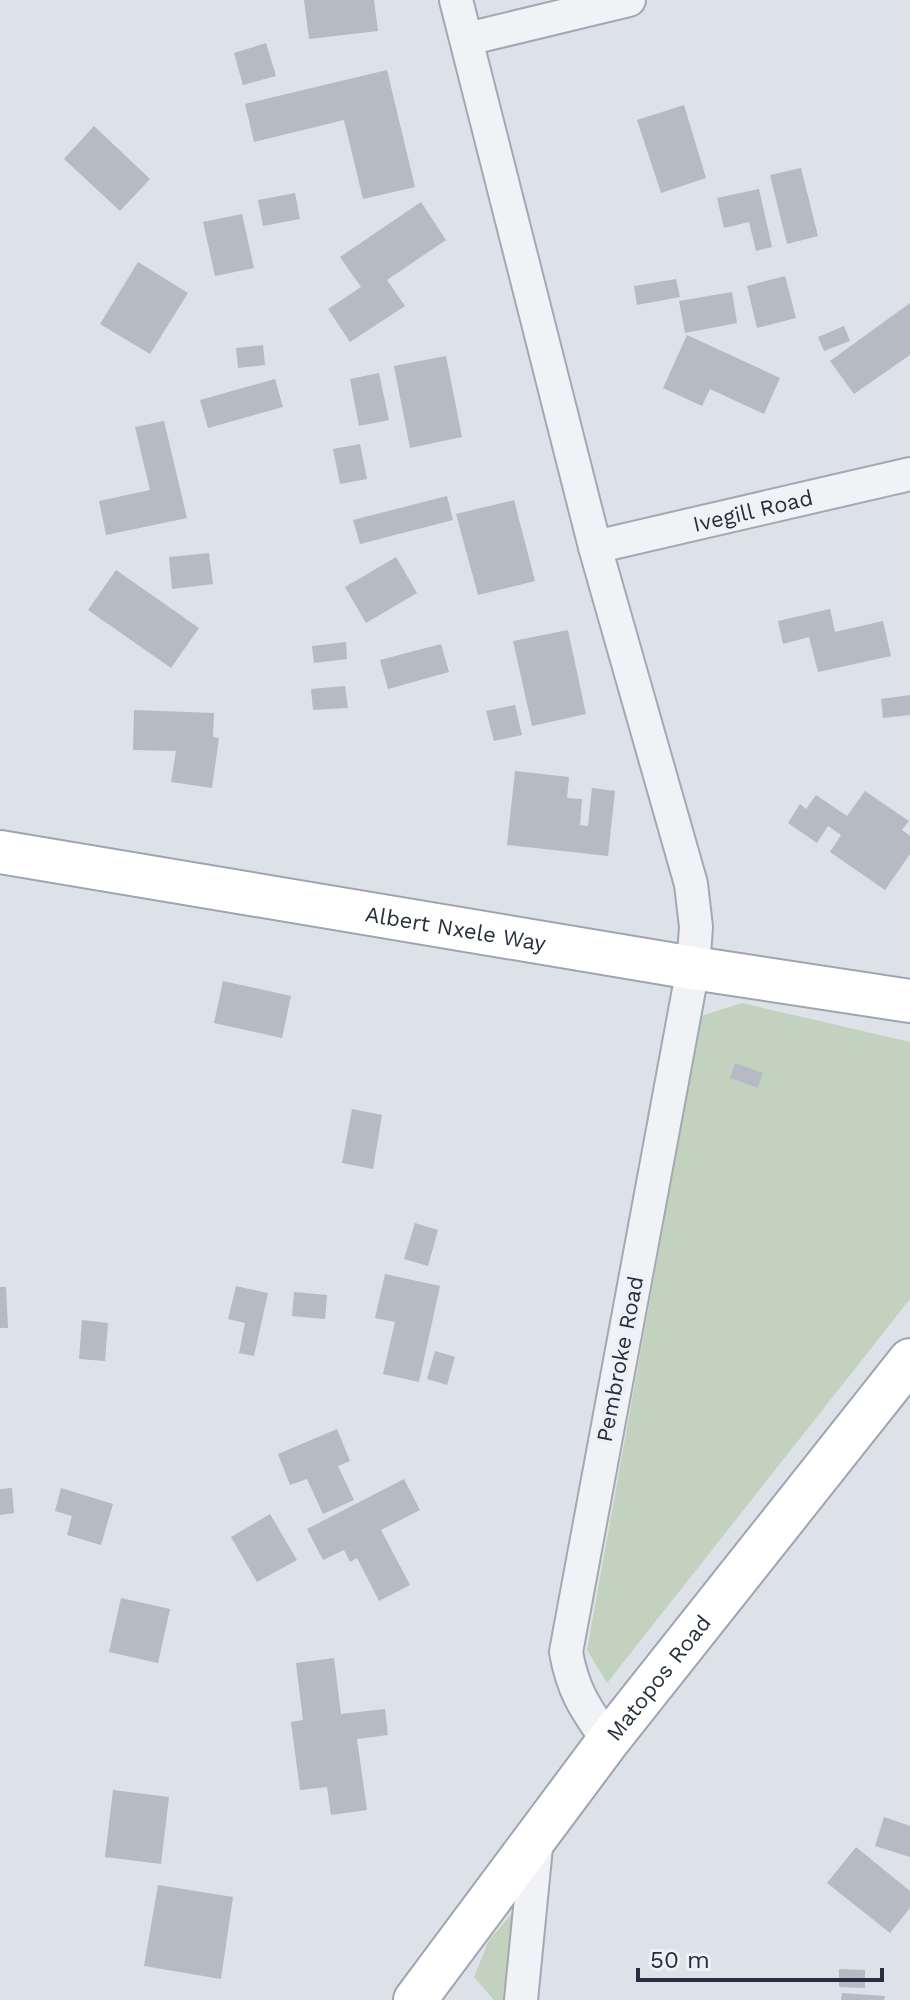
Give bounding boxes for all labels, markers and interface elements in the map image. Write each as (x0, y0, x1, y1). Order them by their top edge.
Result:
street label: Ivegill Road (690, 484, 815, 536)
street label: Albert Nxele Way (363, 901, 549, 956)
street label: Pembroke Road (592, 1274, 648, 1444)
street label: Matopos Road (601, 1610, 716, 1745)
scale bar (638, 1932, 882, 1982)
text: 50 m (650, 1946, 710, 1974)

